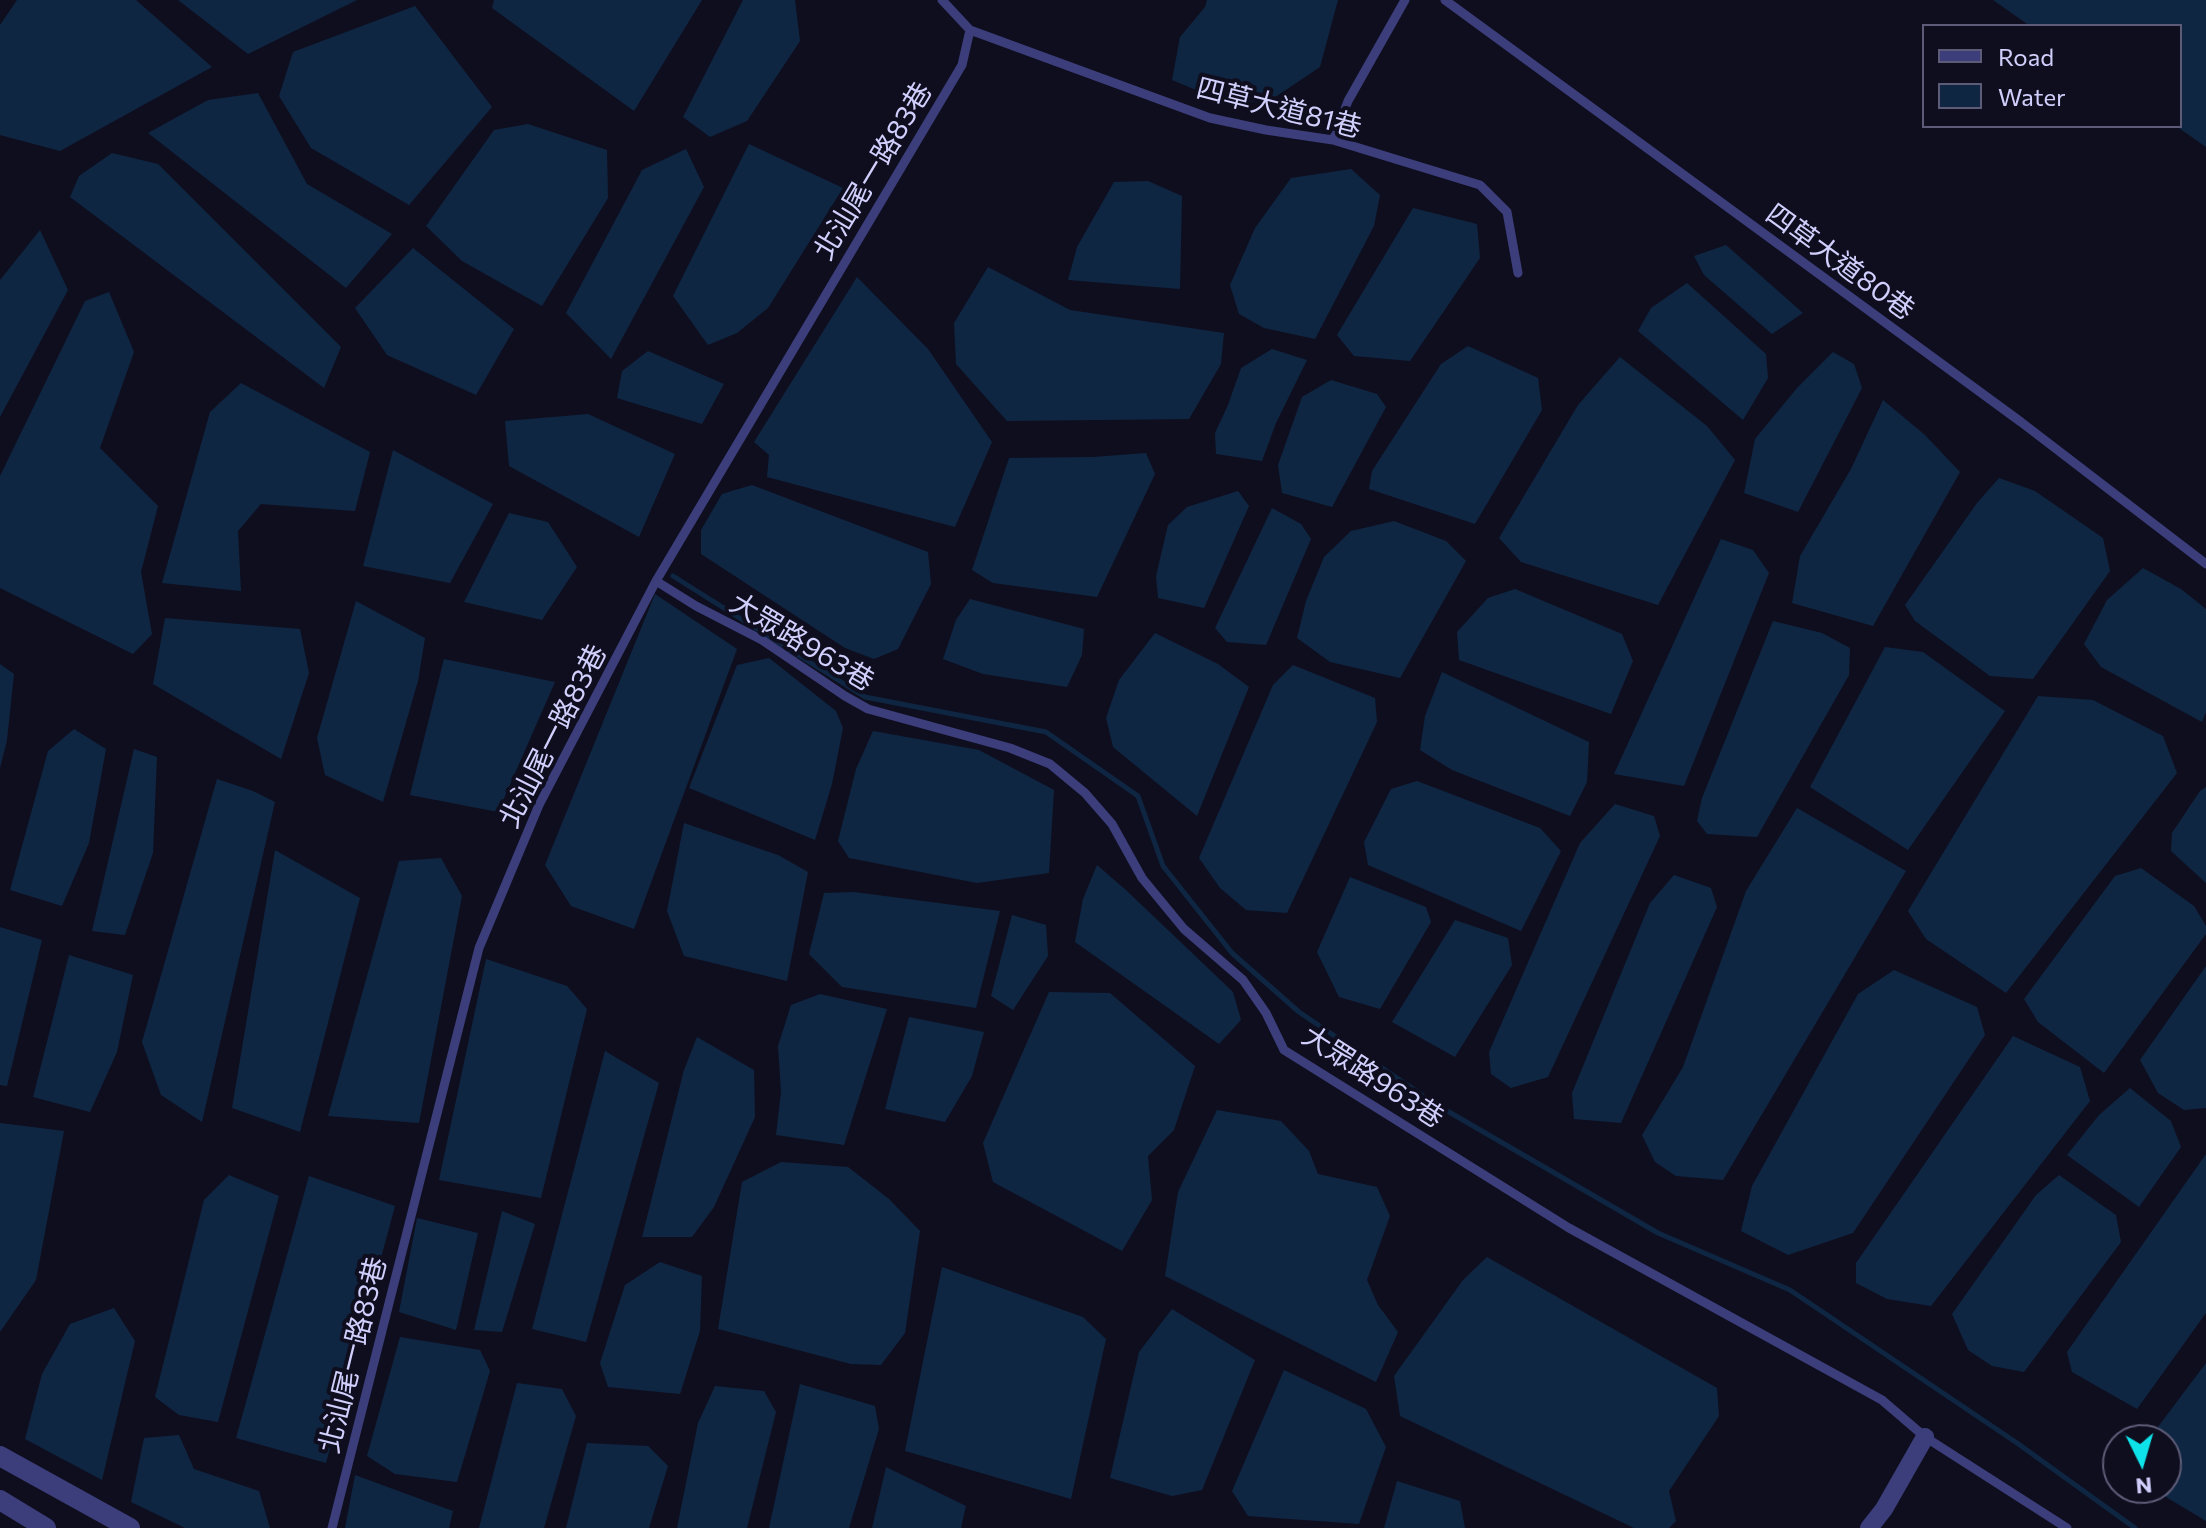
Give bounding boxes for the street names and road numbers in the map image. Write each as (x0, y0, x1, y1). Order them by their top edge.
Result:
street label: 四草大道81巷 (1193, 71, 1365, 145)
street label: 北汕尾一路83巷 (807, 76, 939, 266)
street label: 四草大道80巷 (1759, 197, 1921, 327)
street label: 大眾路963巷 (724, 586, 880, 698)
street label: 北汕尾一路83巷 (492, 639, 614, 833)
street label: 大眾路963巷 (1296, 1019, 1450, 1135)
street label: 北汕尾一路83巷 (312, 1253, 394, 1457)

